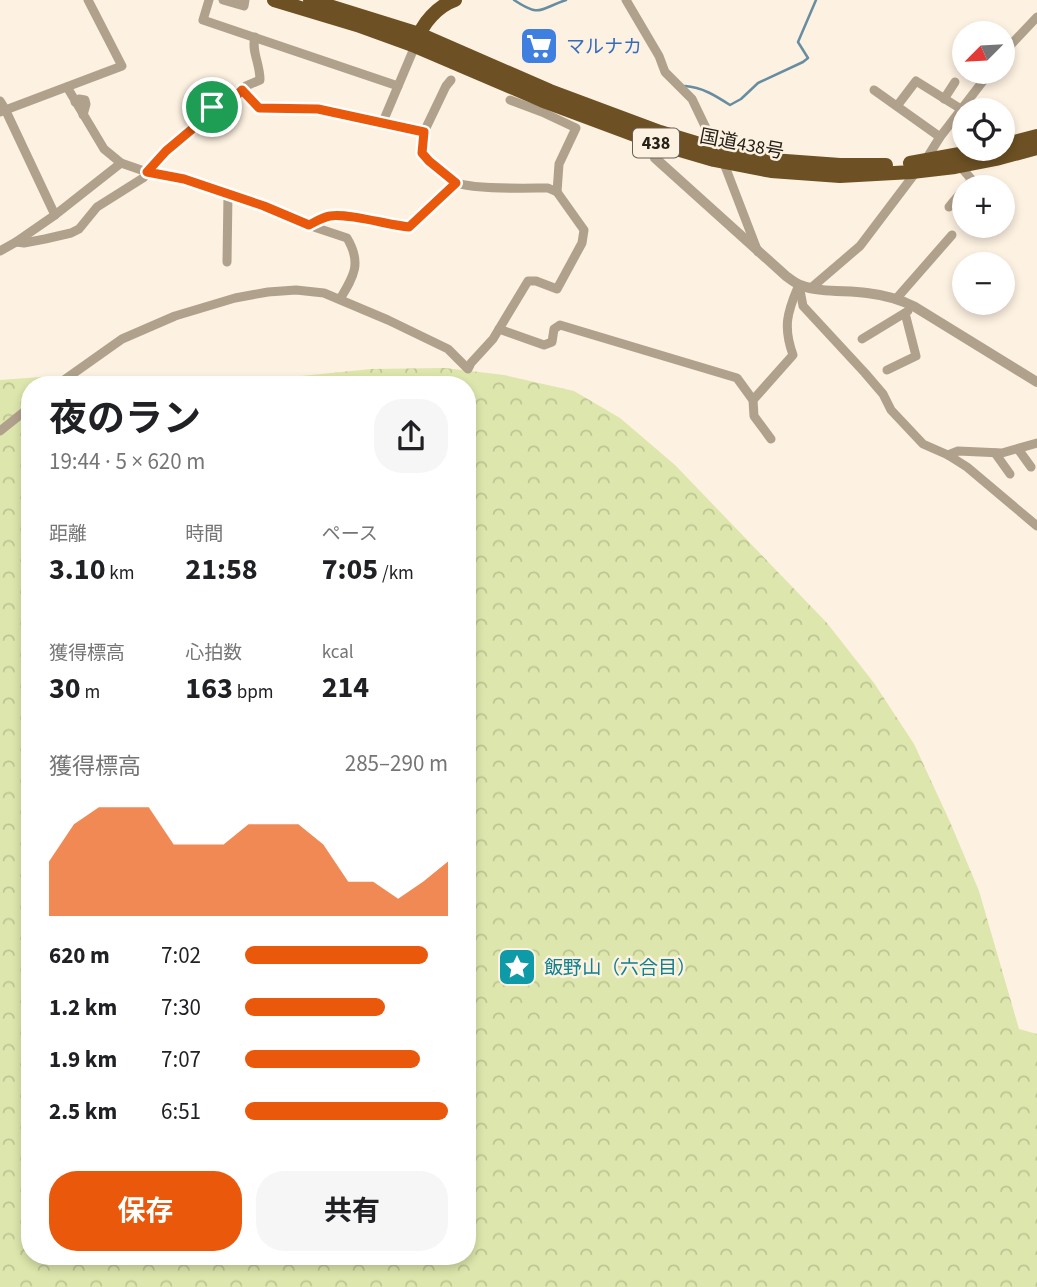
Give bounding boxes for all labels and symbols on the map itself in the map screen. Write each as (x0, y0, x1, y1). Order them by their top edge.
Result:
north arrow (952, 21, 1015, 84)
supermarket icon: マルナカ (518, 25, 560, 67)
place label: マルナカ (566, 34, 642, 61)
pin (182, 77, 242, 137)
street label: 国道438号 (697, 123, 786, 166)
road number: 438 (633, 128, 679, 158)
place icon: 飯野山（六合目） (496, 946, 538, 988)
place label: 飯野山（六合目） (544, 955, 696, 982)

